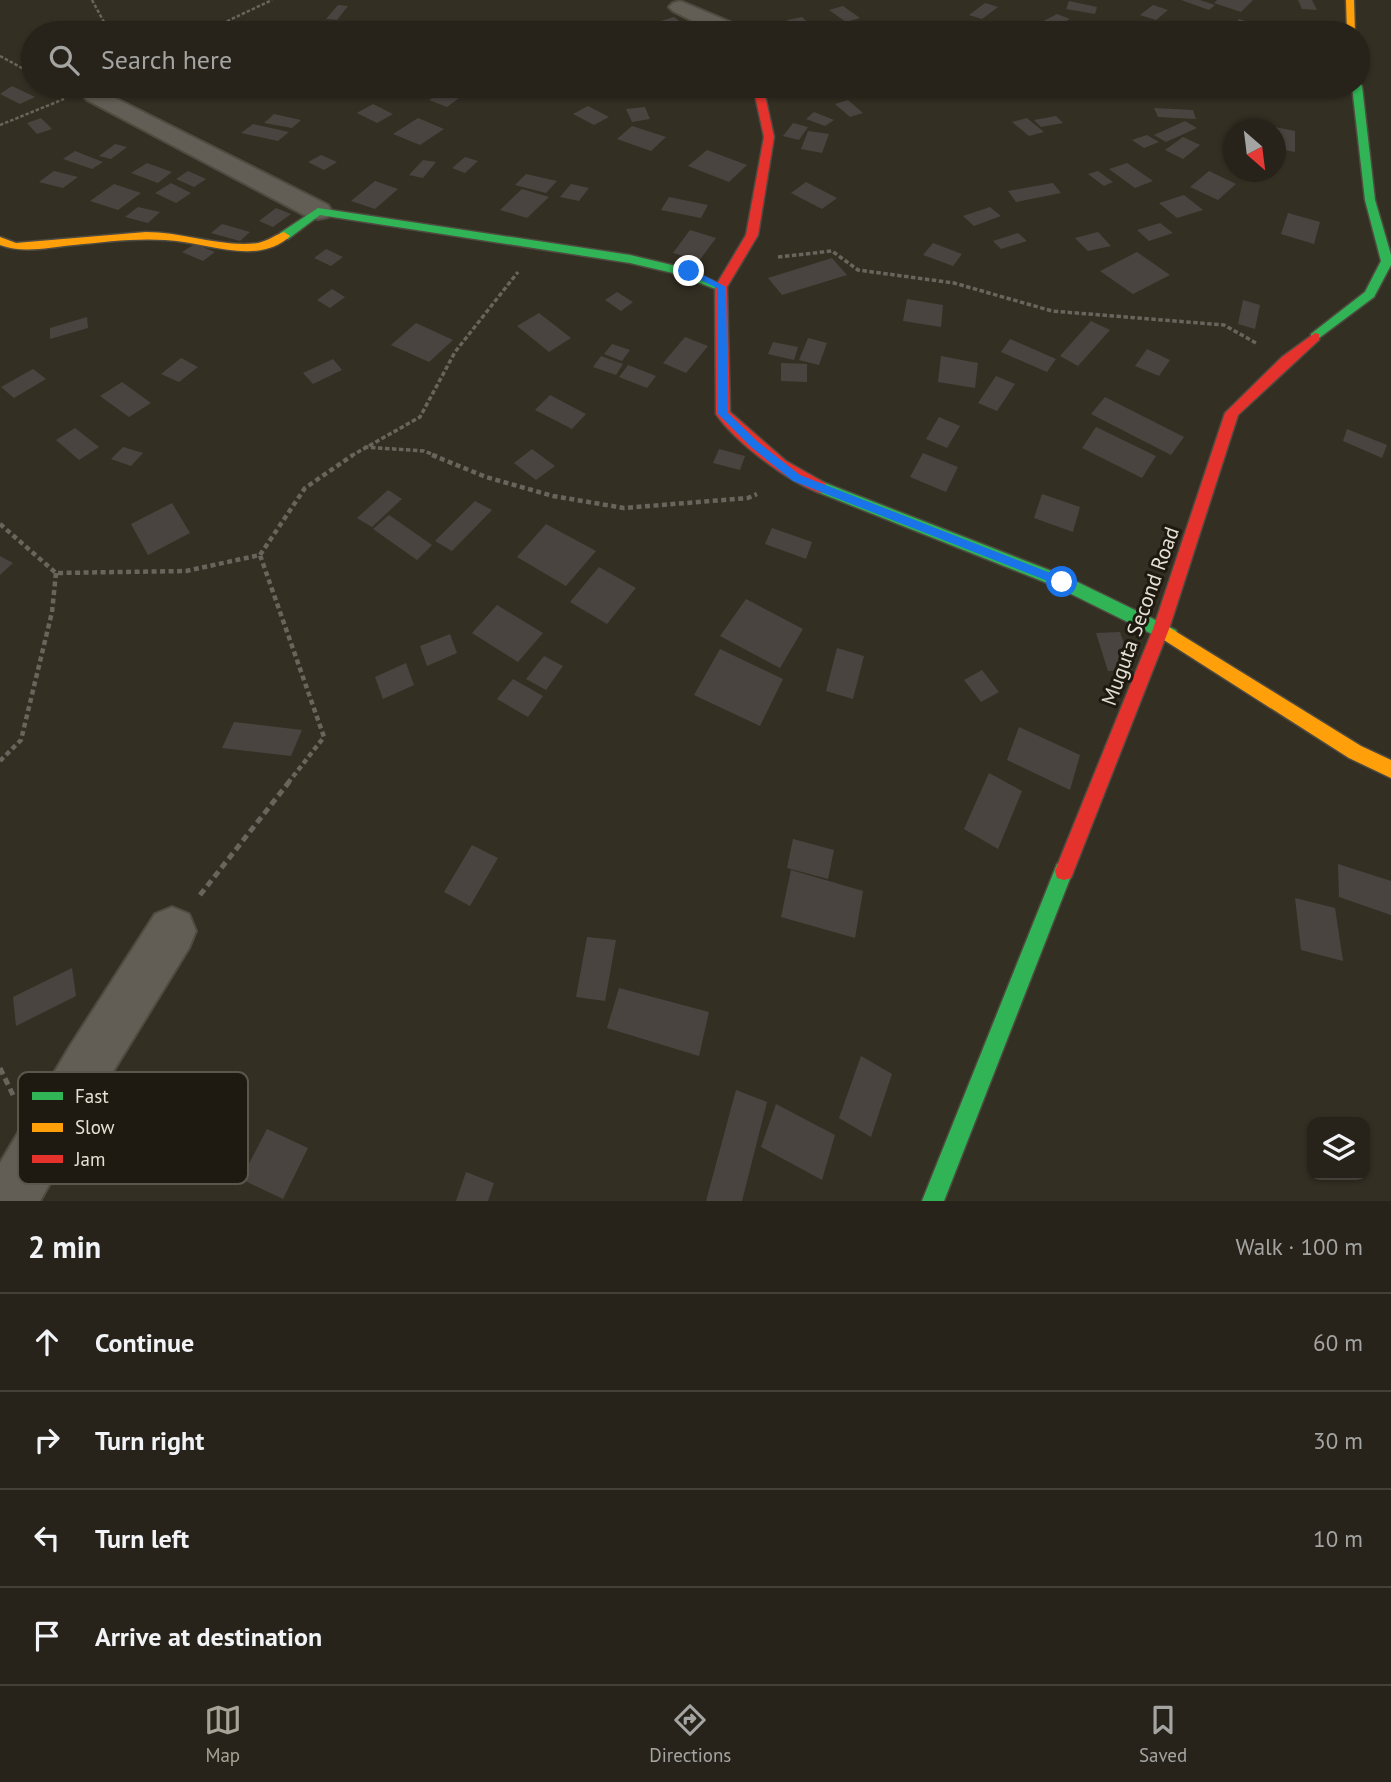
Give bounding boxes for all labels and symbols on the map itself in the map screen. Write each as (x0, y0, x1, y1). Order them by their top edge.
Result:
north arrow (1223, 119, 1286, 182)
route end (673, 255, 704, 286)
street label: Muguta Second Road (1095, 523, 1185, 709)
route start (1046, 566, 1077, 597)
legend (18, 1072, 248, 1184)
text: Fast (75, 1084, 109, 1108)
text: Slow (75, 1115, 115, 1139)
text: Jam (74, 1147, 105, 1171)

